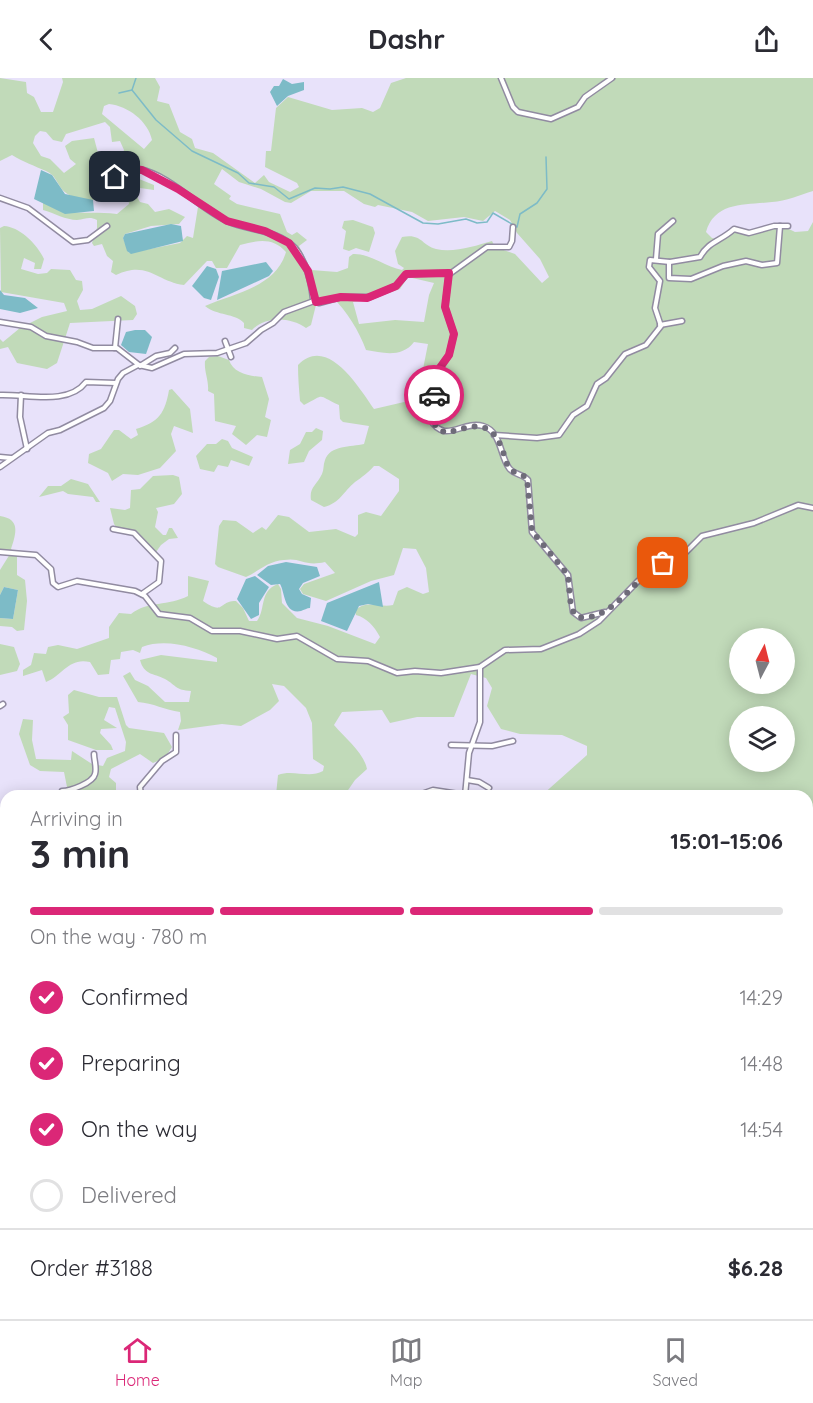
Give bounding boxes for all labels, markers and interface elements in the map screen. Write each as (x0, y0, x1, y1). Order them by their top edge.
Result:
text: Dashr (368, 22, 445, 56)
icon: back (30, 23, 63, 56)
icon: share (750, 23, 783, 56)
pin (89, 151, 140, 202)
icon: home (98, 160, 131, 193)
courier (404, 365, 464, 425)
icon: car (418, 379, 451, 412)
pin (637, 537, 688, 588)
icon: bag (646, 546, 679, 579)
north arrow (729, 628, 795, 694)
map controls (729, 628, 795, 772)
button: layers (729, 706, 795, 772)
text: Arriving in (30, 806, 123, 831)
text: 15:01–15:06 (670, 827, 783, 855)
text: 3 min (30, 829, 130, 878)
text: On the way · 780 m (30, 924, 207, 949)
icon: check (30, 981, 63, 1014)
text: Confirmed (81, 983, 188, 1011)
text: 14:29 (739, 985, 783, 1010)
icon: check (30, 1047, 63, 1080)
text: Preparing (81, 1049, 181, 1077)
text: 14:48 (740, 1051, 783, 1076)
icon: check (30, 1113, 63, 1146)
text: On the way (81, 1115, 197, 1143)
text: 14:54 (740, 1117, 783, 1142)
text: Delivered (81, 1181, 177, 1209)
text: Order #3188 (30, 1254, 153, 1282)
text: $6.28 (728, 1254, 783, 1282)
tab: Home (115, 1334, 160, 1390)
tab: Map (390, 1334, 423, 1390)
tab: Saved (652, 1334, 698, 1390)

